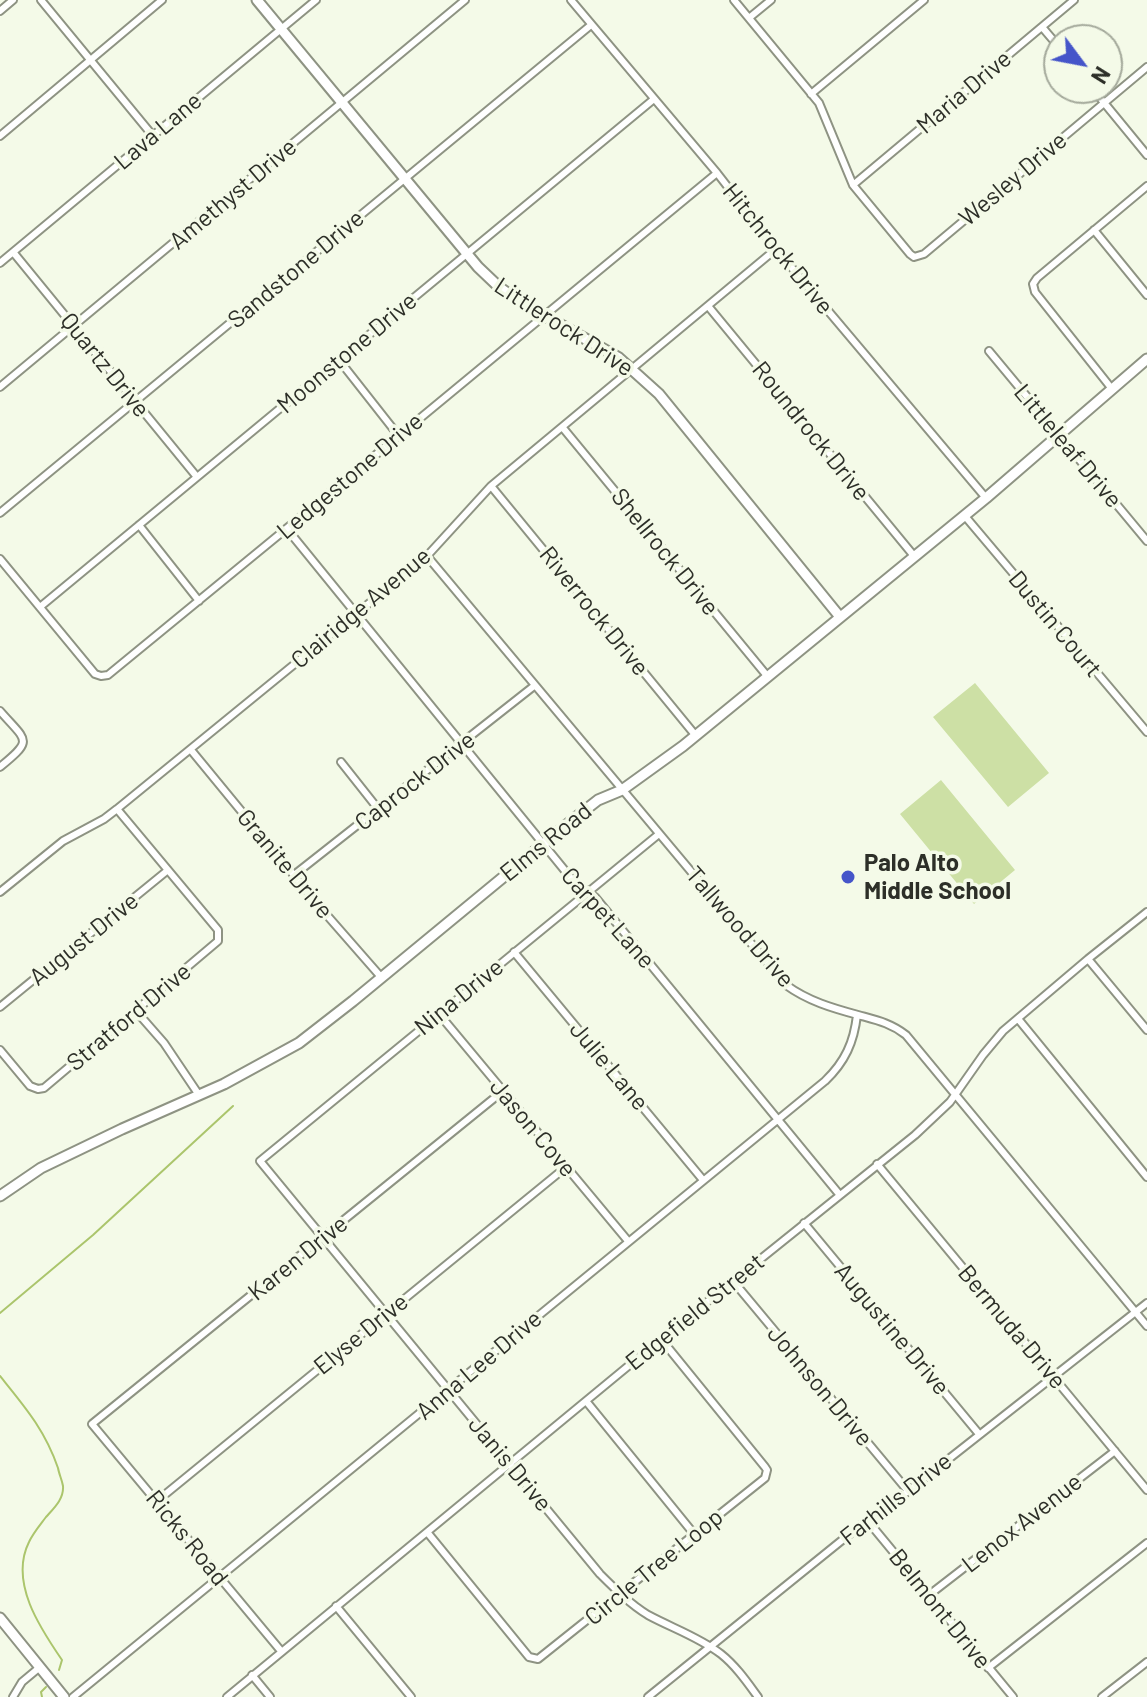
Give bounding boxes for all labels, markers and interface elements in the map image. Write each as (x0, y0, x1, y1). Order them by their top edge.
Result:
north arrow (1043, 24, 1123, 104)
street label: Maria Drive (911, 44, 1017, 140)
text: N (1087, 63, 1117, 89)
street label: Lava Lane (108, 86, 208, 176)
street label: Wesley Drive (953, 126, 1073, 232)
street label: Amethyst Drive (164, 132, 302, 256)
street label: Hitchrock Drive (716, 178, 840, 320)
street label: Sandstone Drive (222, 204, 370, 334)
street label: Littlerock Drive (489, 271, 639, 383)
street label: Moonstone Drive (271, 286, 423, 420)
street label: Quartz Drive (54, 307, 156, 423)
street label: Roundrock Drive (746, 356, 876, 506)
street label: Littleleaf Drive (1008, 378, 1128, 514)
street label: Ledgestone Drive (271, 407, 429, 545)
street label: Shellrock Drive (605, 483, 725, 621)
street label: Clairidge Avenue (285, 541, 437, 675)
street label: Riverrock Drive (533, 541, 655, 681)
street label: Dustin Court (1002, 565, 1108, 683)
street label: Caprock Drive (349, 725, 481, 837)
street label: Elms Road (494, 796, 598, 888)
street label: Granite Drive (231, 803, 339, 925)
place label: Palo Alto Middle School (864, 849, 1011, 905)
street label: Tallwood Drive (680, 861, 800, 993)
street label: Carpet Lane (555, 862, 661, 974)
marker: Palo Alto Middle School (839, 868, 857, 886)
street label: August Drive (24, 886, 144, 992)
street label: Nina Drive (409, 953, 509, 1041)
street label: Stratford Drive (61, 957, 197, 1077)
street label: Julie Lane (563, 1016, 655, 1116)
street label: Jason Cove (484, 1073, 582, 1183)
street label: Karen Drive (242, 1209, 354, 1307)
street label: Edgefield Street (620, 1247, 770, 1377)
street label: Augustine Drive (828, 1257, 956, 1401)
street label: Bermuda Drive (952, 1259, 1072, 1395)
street label: Elyse Drive (308, 1287, 414, 1381)
street label: Anna Lee Drive (410, 1304, 548, 1426)
street label: Johnson Drive (761, 1320, 879, 1452)
street label: Janis Drive (462, 1411, 558, 1517)
street label: Farhills Drive (834, 1446, 958, 1552)
street label: Lenox Avenue (956, 1467, 1088, 1579)
street label: Ricks Road (140, 1484, 234, 1592)
street label: Circle Tree Loop (579, 1503, 729, 1631)
street label: Belmont Drive (883, 1543, 997, 1675)

